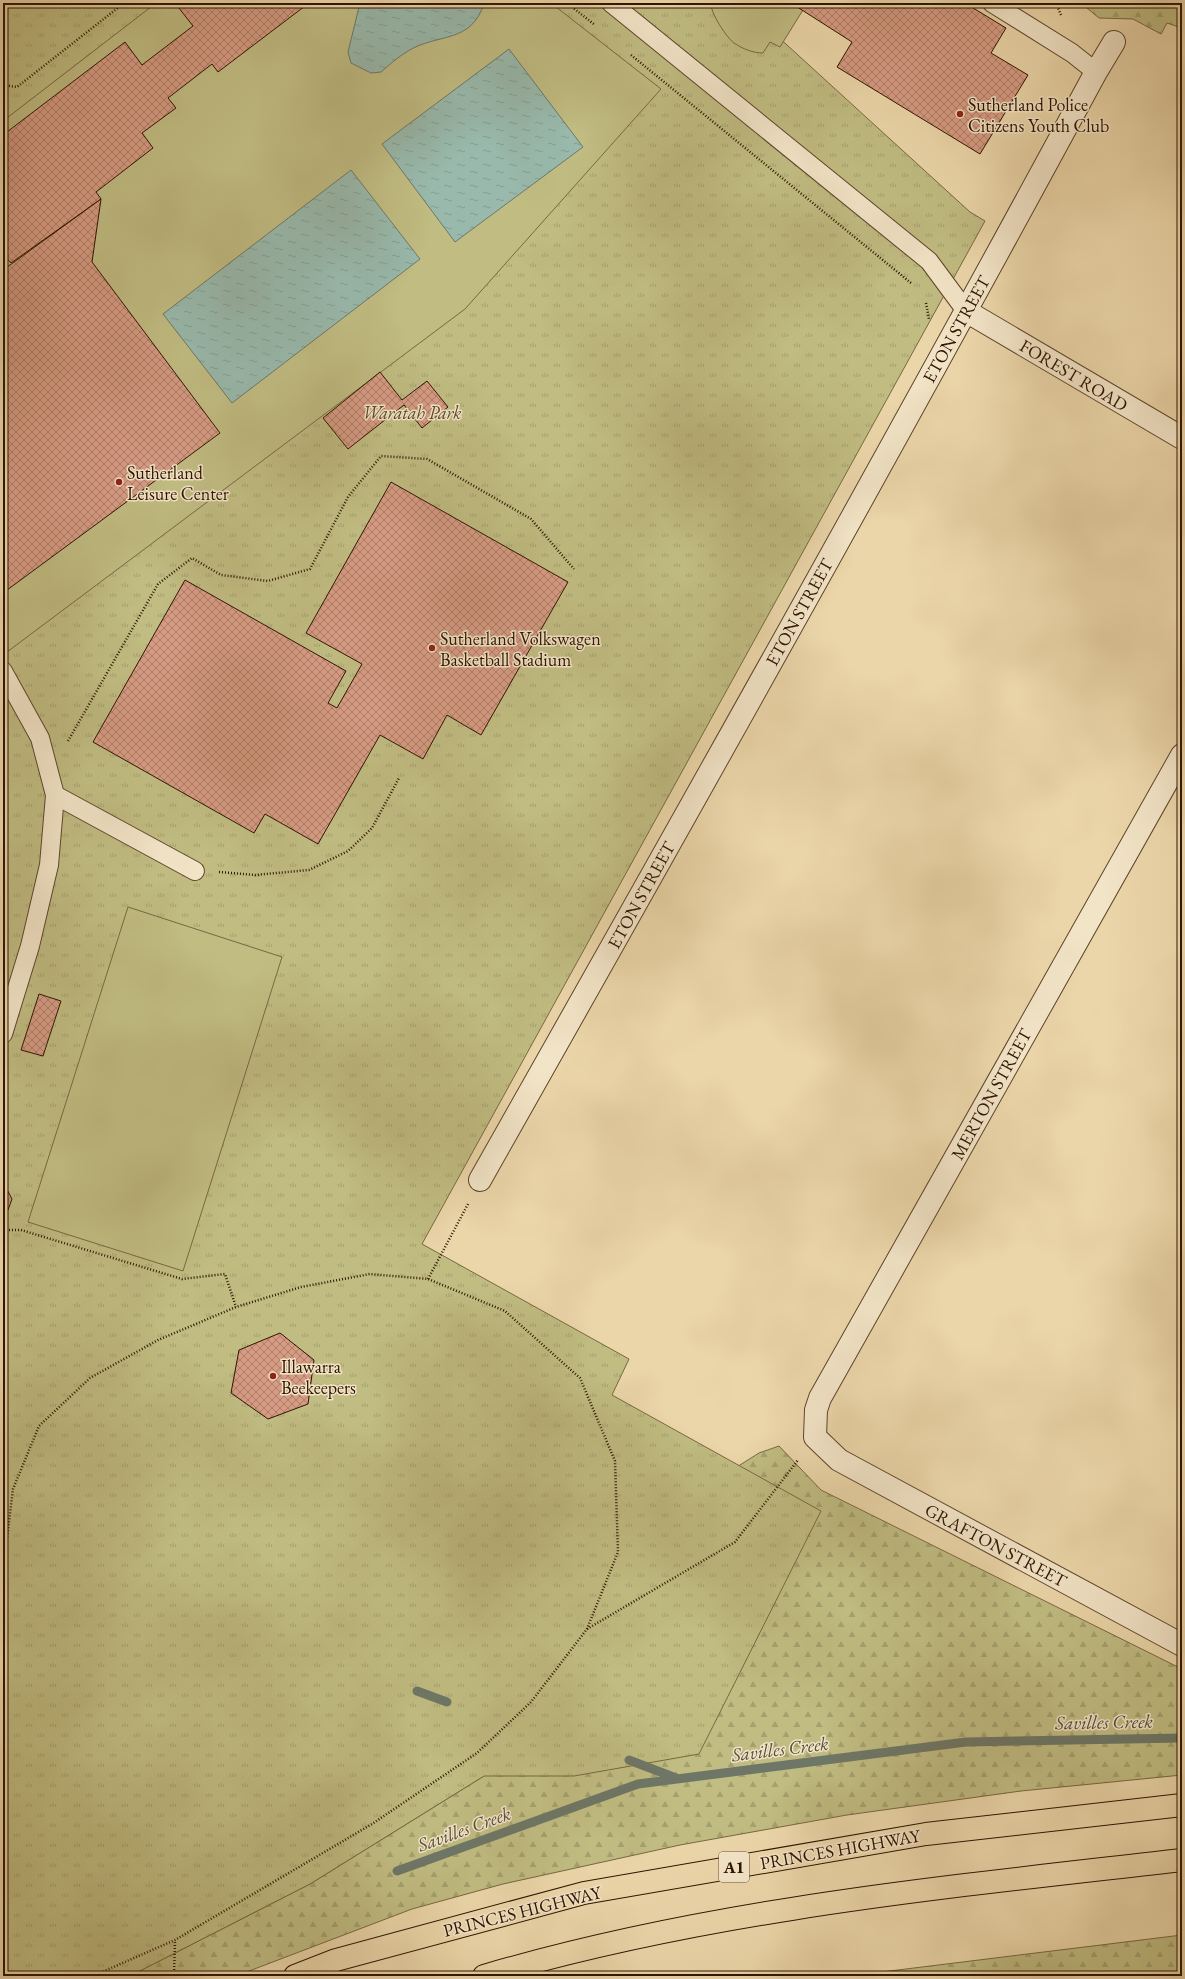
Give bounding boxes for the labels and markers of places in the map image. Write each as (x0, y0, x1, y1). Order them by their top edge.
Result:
place label: Sutherland Police Citizens Youth Club (968, 93, 1109, 137)
marker: Sutherland Police Citizens Youth Club (955, 109, 965, 119)
place label: Sutherland Leisure Center (127, 461, 229, 505)
marker: Sutherland Leisure Center (114, 477, 124, 487)
place label: Sutherland Volkswagen Basketball Stadium (440, 627, 601, 671)
marker: Sutherland Volkswagen Basketball Stadium (427, 643, 437, 653)
place label: Illawarra Beekeepers (281, 1355, 356, 1399)
marker: Illawarra Beekeepers (268, 1371, 278, 1381)

